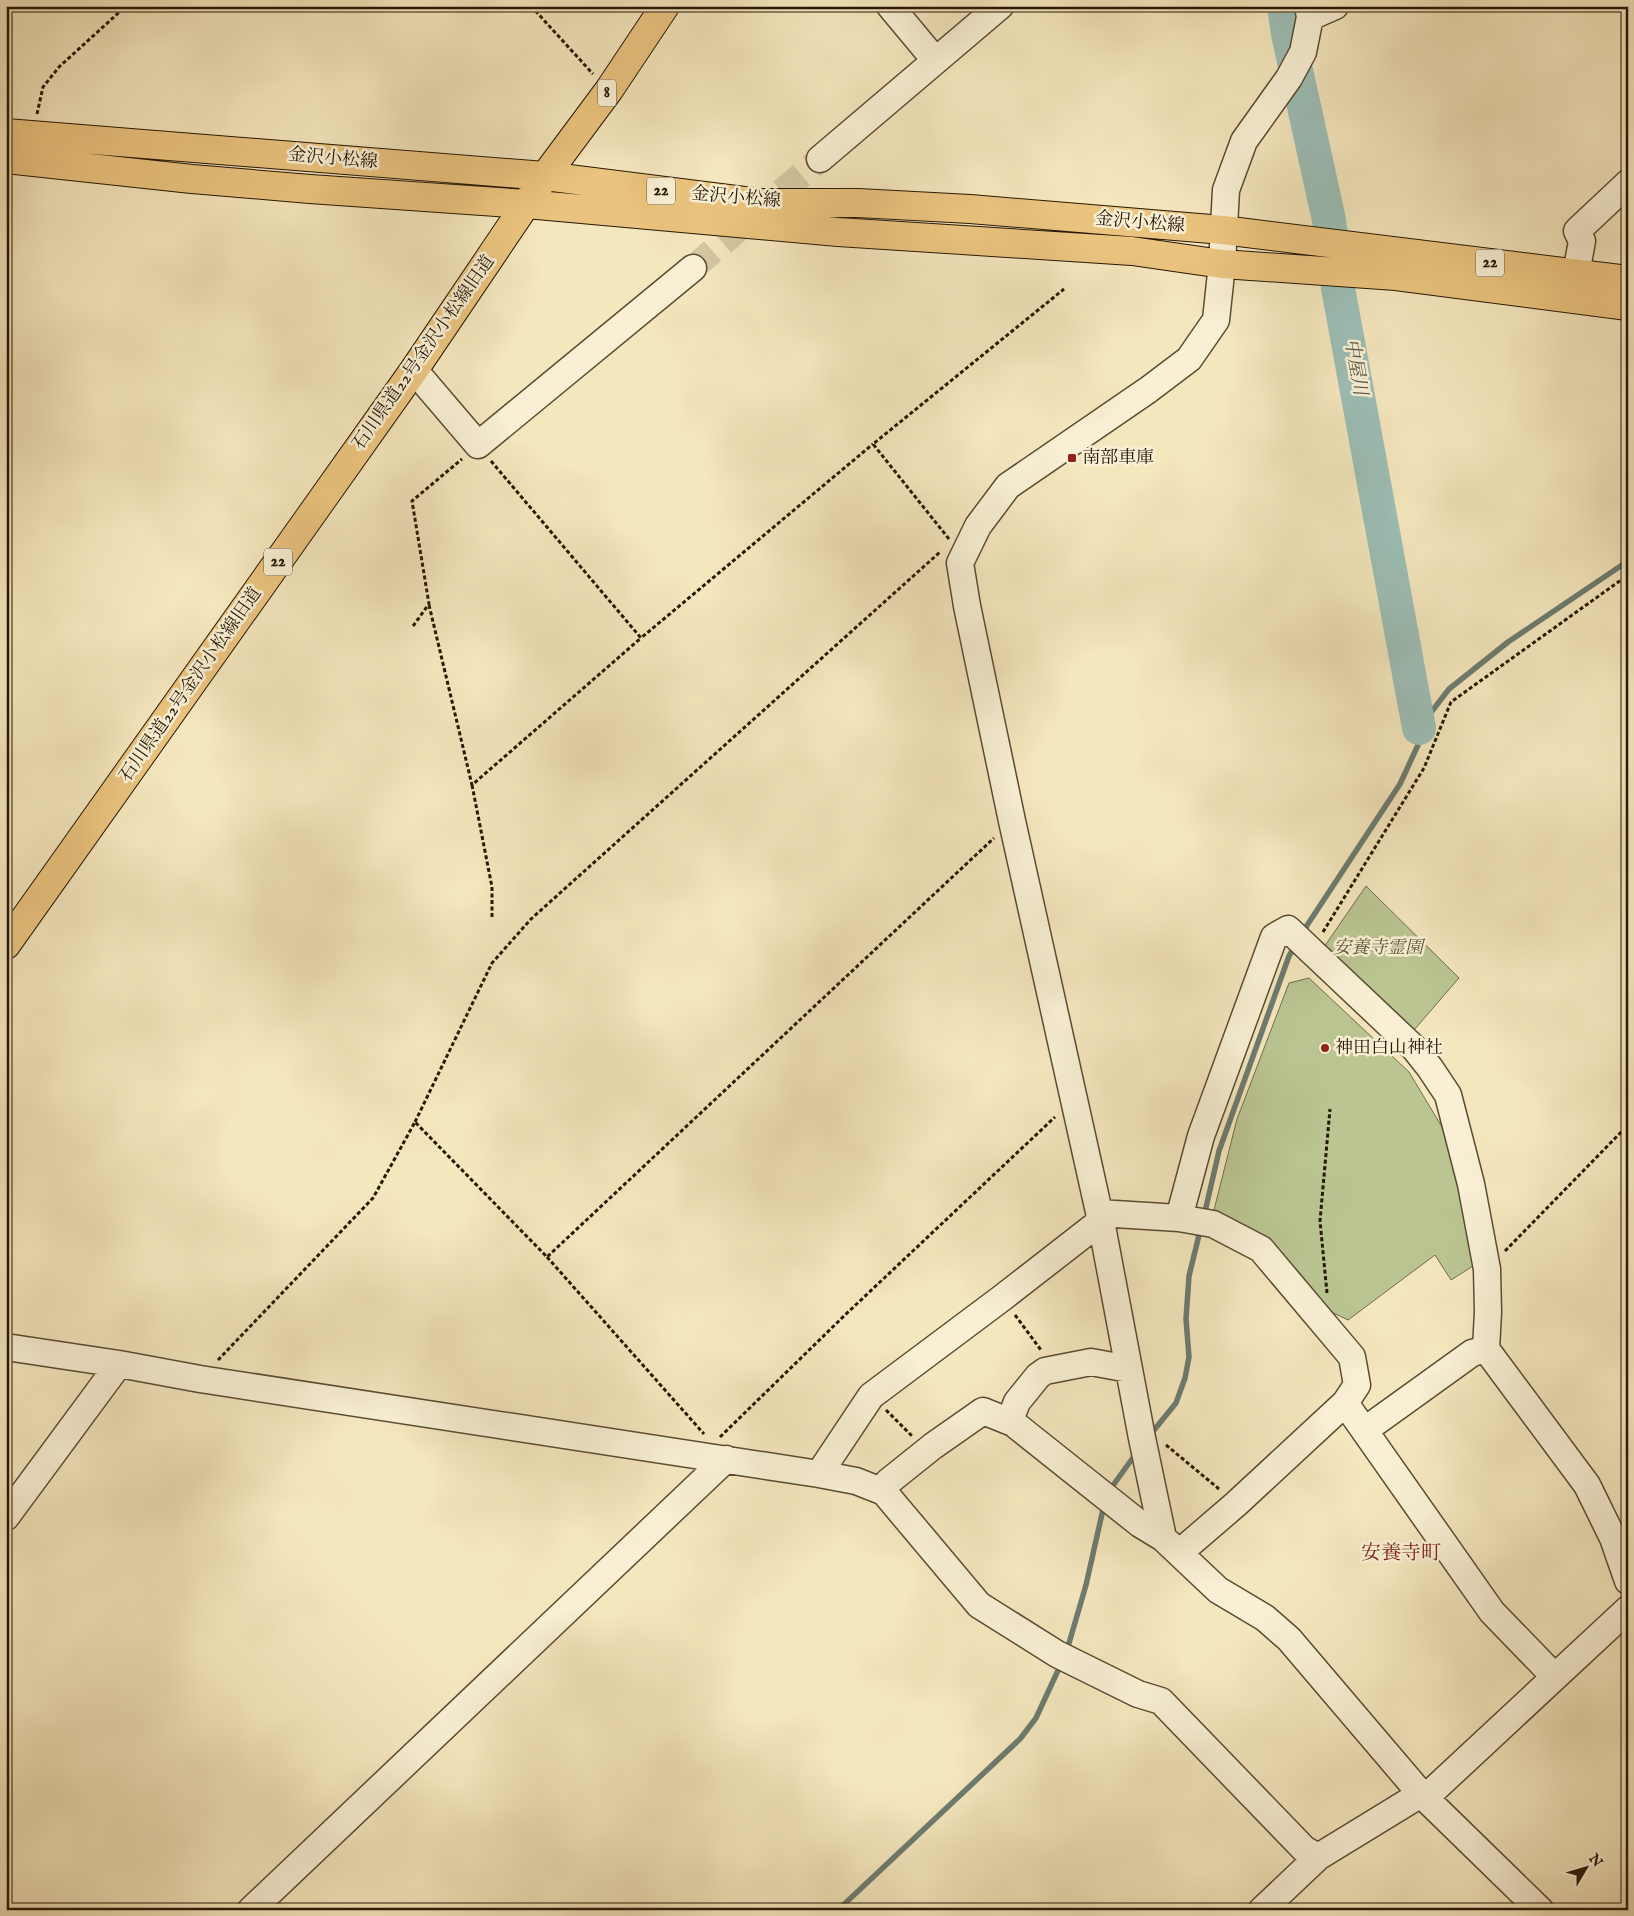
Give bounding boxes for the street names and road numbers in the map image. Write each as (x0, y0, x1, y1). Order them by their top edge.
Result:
road number: 8 (598, 80, 616, 106)
street label: 金沢小松線 (287, 144, 379, 174)
road number: 22 (647, 178, 675, 205)
street label: 金沢小松線 (690, 183, 782, 213)
street label: 金沢小松線 (1094, 208, 1186, 238)
road number: 22 (1476, 250, 1504, 276)
street label: 石川県道22号金沢小松線旧道 (348, 251, 500, 455)
road number: 22 (264, 548, 292, 576)
street label: 石川県道22号金沢小松線旧道 (115, 583, 267, 787)

